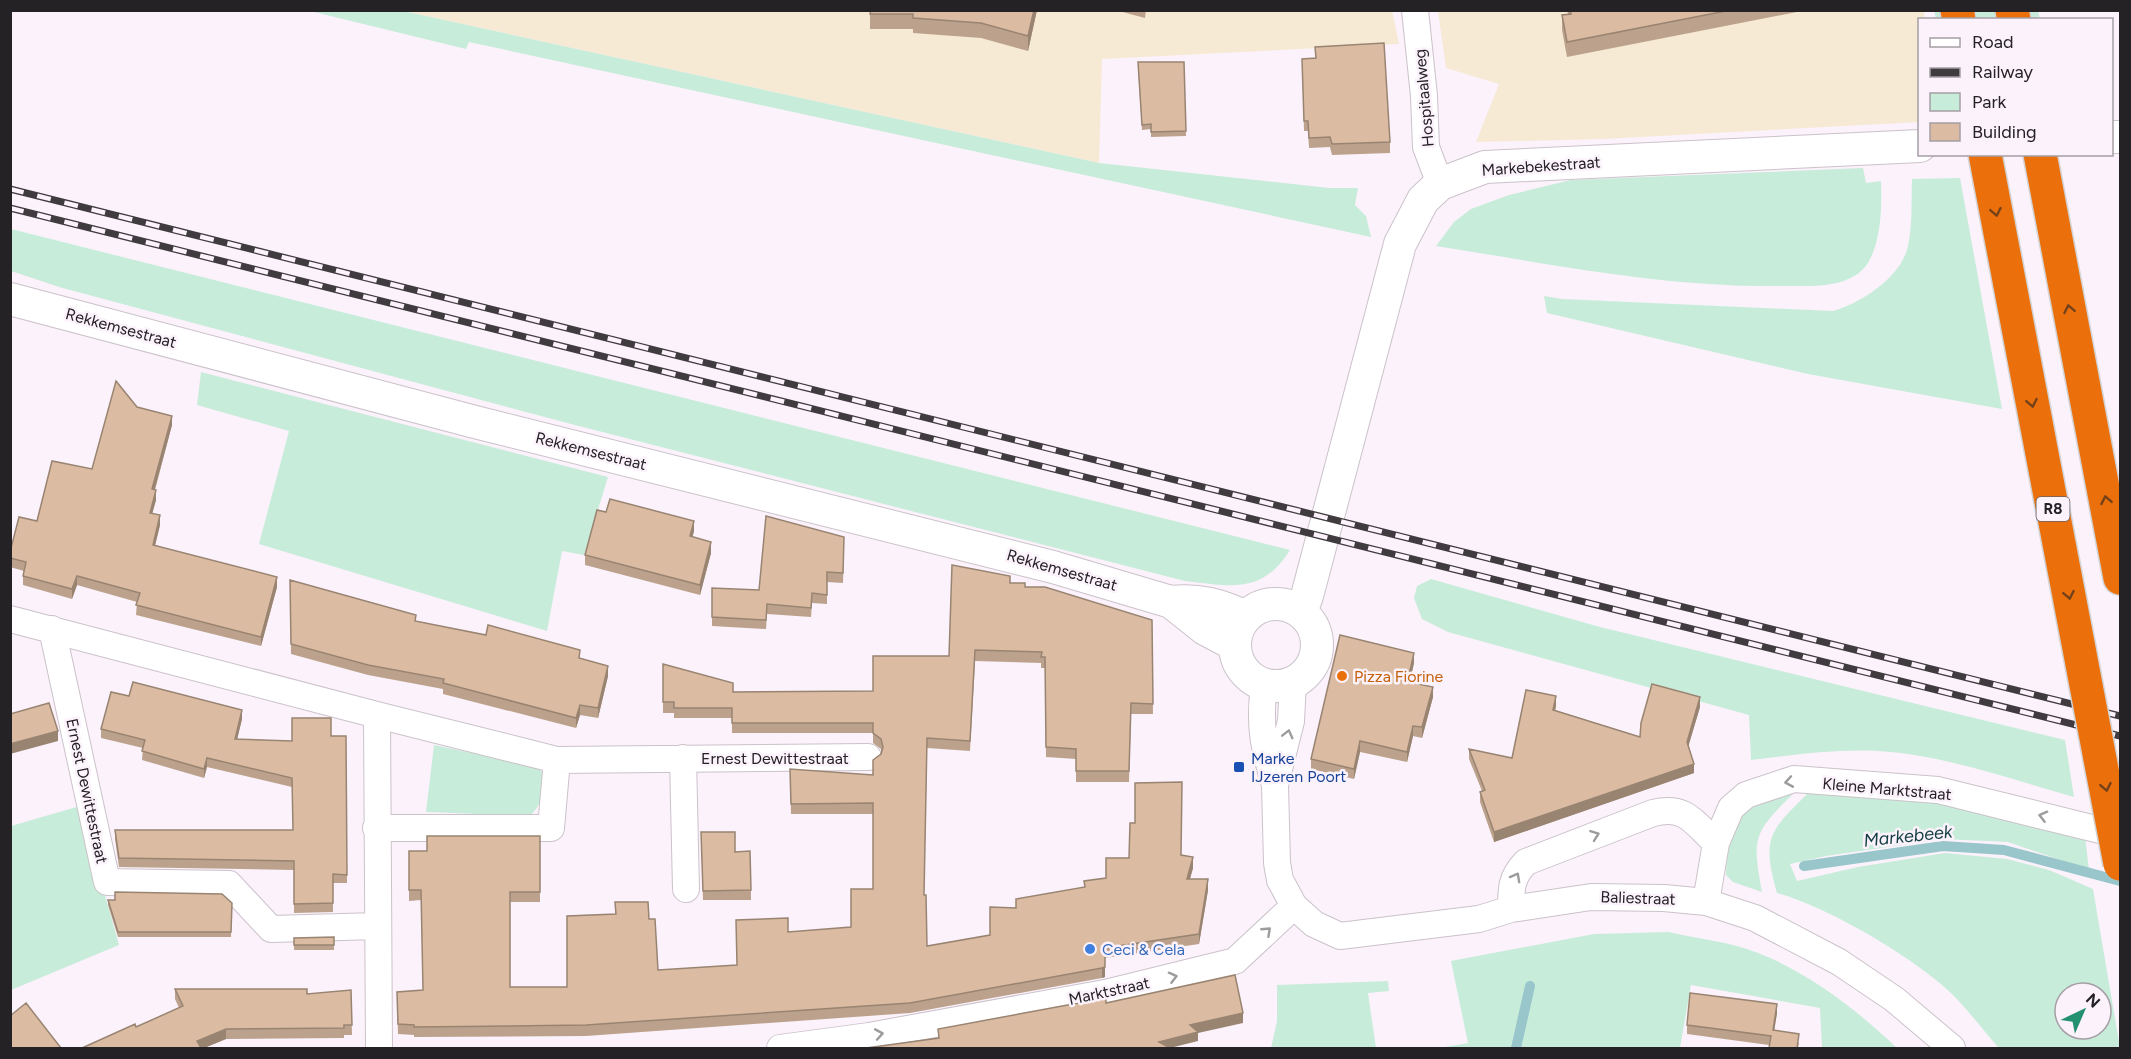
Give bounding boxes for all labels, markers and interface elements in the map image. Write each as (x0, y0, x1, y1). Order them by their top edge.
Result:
legend (1918, 18, 2113, 156)
text: Road (1972, 31, 2013, 53)
street label: Hospitaalweg (1410, 48, 1438, 148)
text: Railway (1972, 61, 2034, 83)
text: Park (1972, 91, 2007, 113)
text: Building (1972, 121, 2037, 143)
street label: Markebekestraat (1481, 152, 1601, 180)
one-way arrow (1989, 207, 2002, 217)
street label: Rekkemsestraat (64, 304, 178, 352)
one-way arrow (2063, 304, 2076, 314)
one-way arrow (2025, 398, 2038, 408)
street label: Rekkemsestraat (533, 428, 649, 474)
one-way arrow (2100, 496, 2113, 506)
road number: R8 (2036, 497, 2070, 521)
street label: Rekkemsestraat (1005, 545, 1119, 595)
one-way arrow (2062, 590, 2075, 600)
place label: Pizza Fiorine (1354, 667, 1444, 686)
marker: Pizza Fiorine (1335, 669, 1349, 683)
street label: Ernest Dewittestraat (62, 717, 112, 865)
one-way arrow (1280, 729, 1293, 739)
street label: Ernest Dewittestraat (701, 749, 849, 768)
place label: Marke IJzeren Poort (1251, 749, 1346, 786)
marker: Marke IJzeren Poort (1232, 760, 1246, 774)
street label: Kleine Marktstraat (1822, 774, 1952, 804)
one-way arrow (1784, 775, 1794, 787)
one-way arrow (2099, 781, 2112, 791)
one-way arrow (2039, 811, 2049, 824)
water label: Markebeek (1862, 820, 1955, 852)
one-way arrow (1589, 830, 1600, 842)
one-way arrow (1509, 873, 1520, 883)
street label: Baliestraat (1600, 887, 1676, 909)
one-way arrow (1260, 928, 1271, 939)
place label: Ceci & Cela (1102, 940, 1185, 959)
marker: Ceci & Cela (1083, 942, 1097, 956)
one-way arrow (1168, 971, 1178, 984)
street label: Marktstraat (1067, 973, 1151, 1009)
north arrow (2053, 981, 2113, 1041)
text: N (2082, 989, 2104, 1012)
one-way arrow (874, 1028, 884, 1041)

